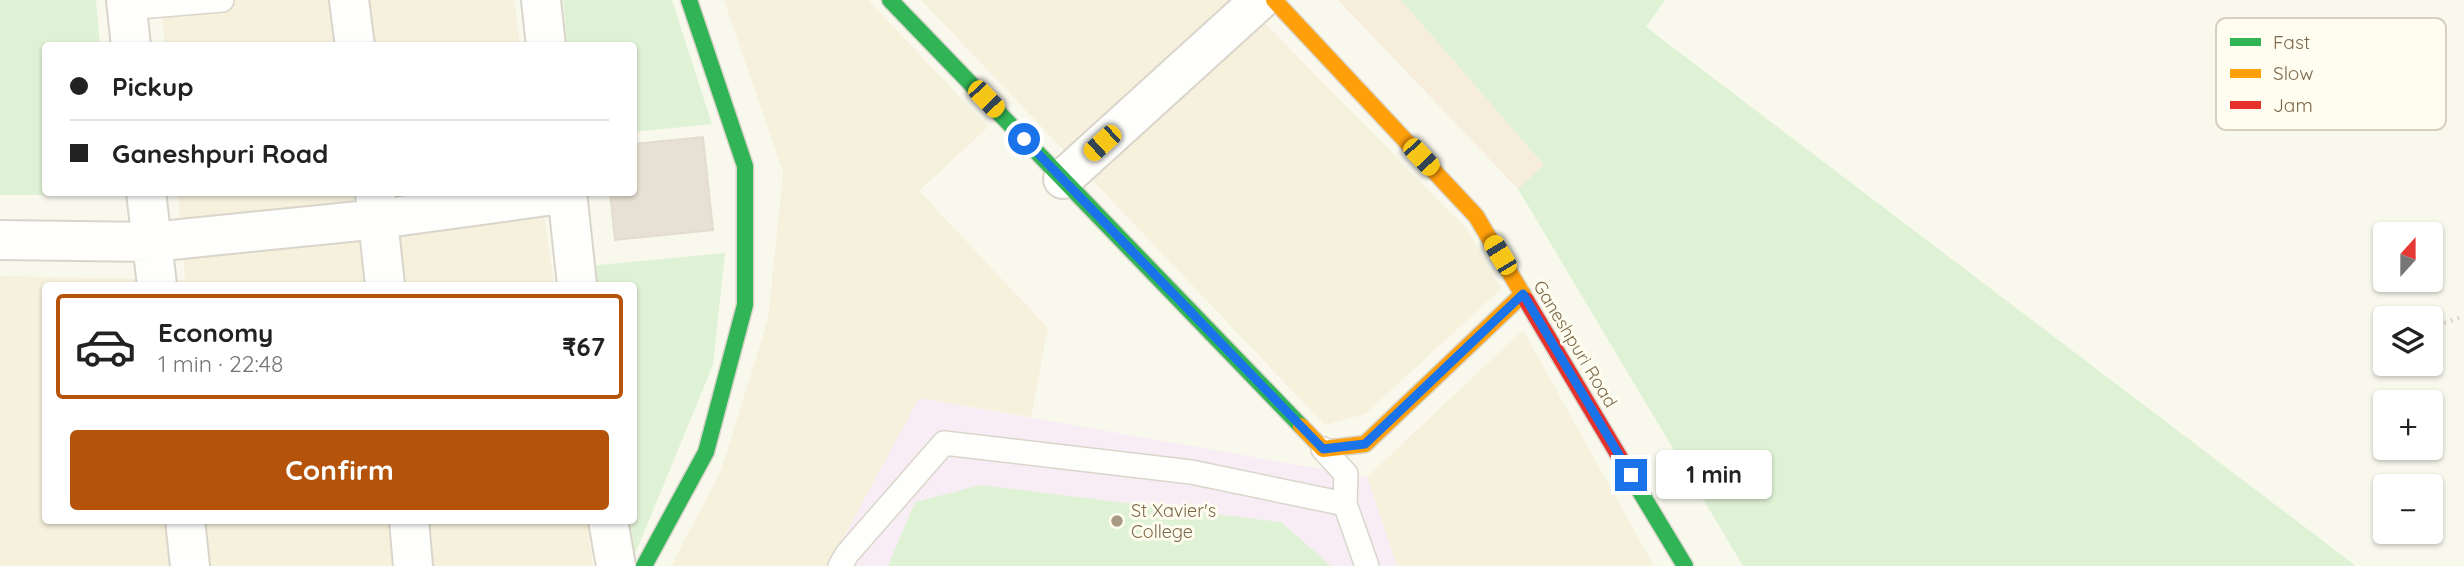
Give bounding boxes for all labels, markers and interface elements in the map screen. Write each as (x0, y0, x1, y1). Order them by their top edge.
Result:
legend (2216, 18, 2446, 130)
text: Fast (2273, 30, 2310, 54)
text: Slow (2273, 61, 2314, 85)
text: Pickup (112, 70, 194, 103)
car (964, 77, 1009, 121)
text: Jam (2273, 93, 2313, 117)
car (1080, 121, 1125, 165)
route start (1008, 123, 1040, 155)
car (1399, 134, 1444, 180)
text: Ganeshpuri Road (112, 137, 328, 170)
north arrow (2373, 222, 2443, 292)
map controls (2373, 222, 2443, 544)
car (1481, 232, 1520, 278)
street label: Ganeshpuri Road (1528, 276, 1622, 412)
button: layers (2373, 306, 2443, 376)
icon: car (74, 315, 137, 378)
text: Economy (158, 316, 273, 349)
text: ₹67 (562, 330, 605, 363)
text: 1 min · 22:48 (158, 349, 283, 378)
button: + (2373, 390, 2443, 460)
button: Confirm (70, 430, 609, 510)
callout: 1 min (1656, 450, 1771, 500)
route end (1615, 459, 1647, 491)
text: 1 min (1686, 460, 1742, 489)
button: − (2373, 474, 2443, 544)
place label: St Xavier's College (1131, 499, 1216, 543)
marker: St Xavier's College (1109, 513, 1125, 529)

